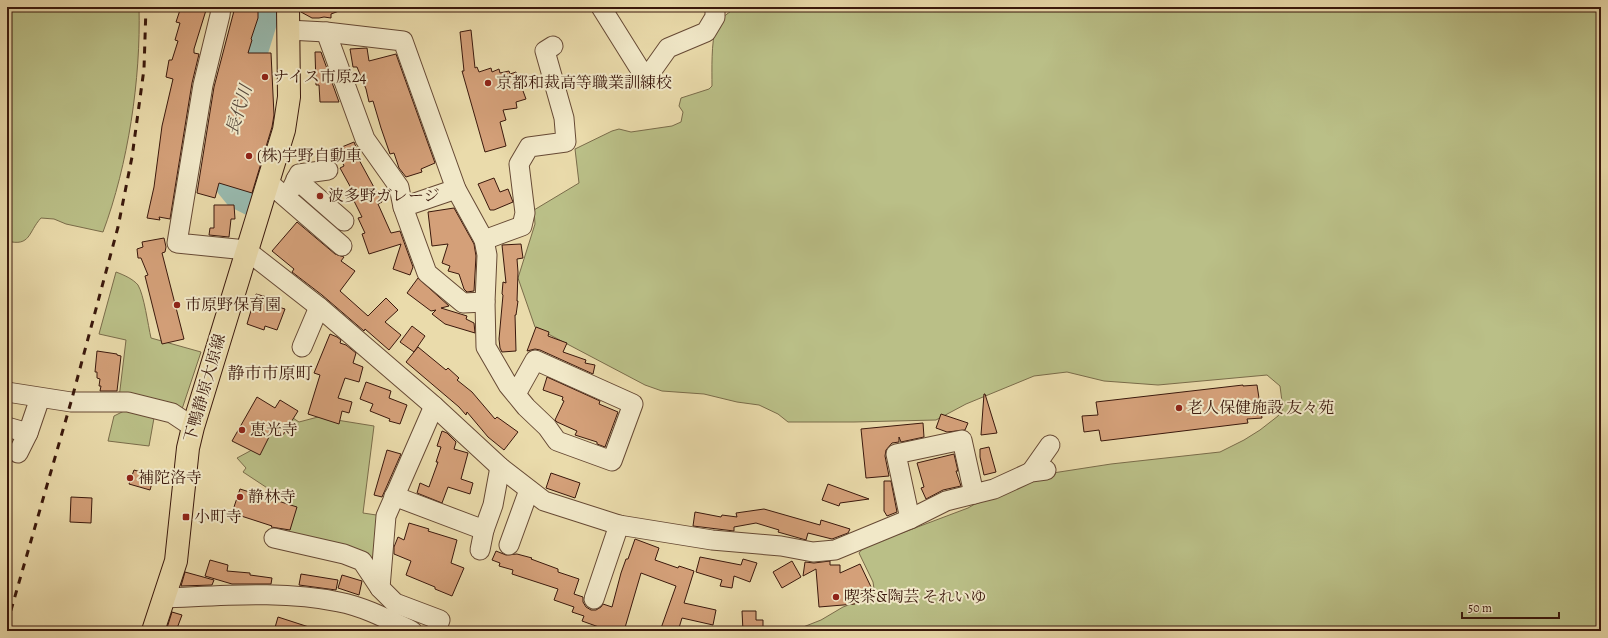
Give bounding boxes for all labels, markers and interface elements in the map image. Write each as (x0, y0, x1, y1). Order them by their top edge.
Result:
place label: ナイス市原24 (273, 66, 367, 88)
marker: ナイス市原24 (260, 72, 270, 82)
place label: 京都和裁高等職業訓練校 (496, 72, 672, 94)
marker: 京都和裁高等職業訓練校 (483, 78, 493, 88)
water label: 長代川 (221, 80, 258, 138)
place label: (株)宇野自動車 (257, 145, 362, 167)
marker: (株)宇野自動車 (244, 151, 254, 161)
place label: 波多野ガレージ (328, 185, 440, 207)
marker: 波多野ガレージ (315, 191, 325, 201)
place label: 市原野保育園 (185, 294, 281, 316)
marker: 市原野保育園 (172, 300, 182, 310)
street label: 下鴨静原大原線 (179, 331, 231, 445)
district label: 静市市原町 (228, 362, 313, 385)
place label: 老人保健施設 友々苑 (1187, 397, 1334, 419)
marker: 老人保健施設 友々苑 (1174, 403, 1184, 413)
place label: 恵光寺 (250, 419, 298, 441)
marker: 恵光寺 (237, 425, 247, 435)
place label: 補陀洛寺 (138, 467, 202, 489)
marker: 補陀洛寺 (125, 473, 135, 483)
place label: 静林寺 (248, 486, 296, 508)
marker: 静林寺 (235, 492, 245, 502)
place label: 小町寺 (194, 506, 242, 528)
marker: 小町寺 (181, 512, 191, 522)
place label: 喫茶&陶芸 それいゆ (844, 586, 986, 608)
marker: 喫茶&陶芸 それいゆ (831, 592, 841, 602)
scale bar (1462, 594, 1559, 620)
text: 50 m (1468, 600, 1492, 616)

